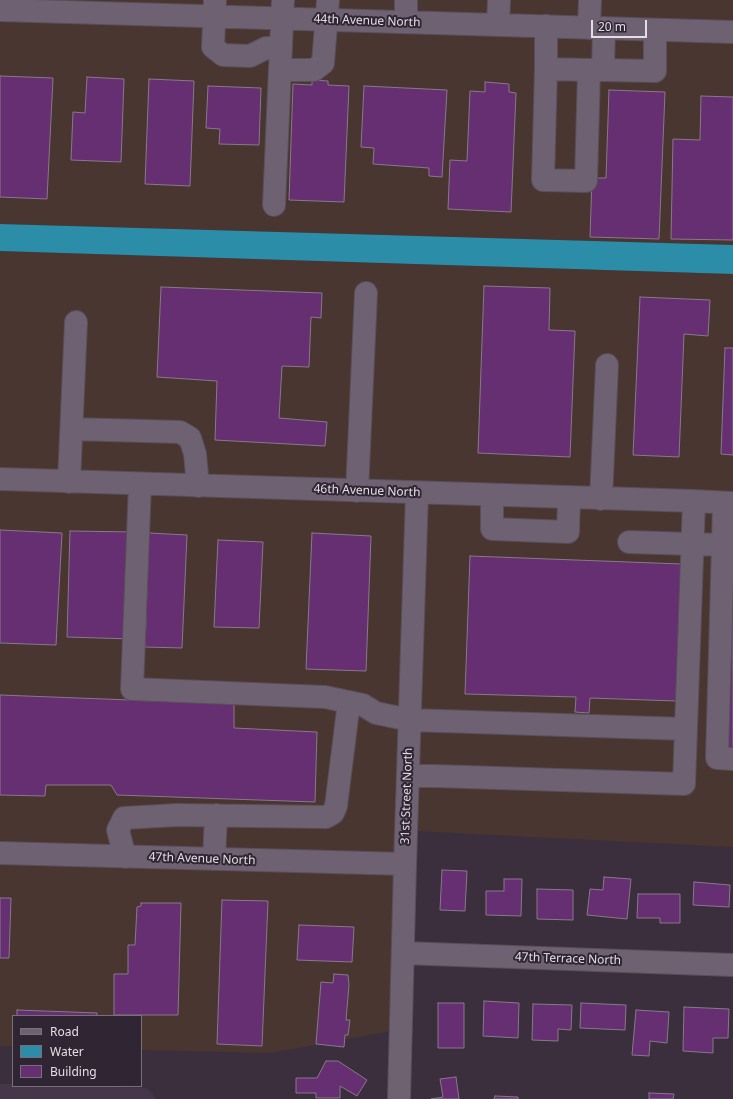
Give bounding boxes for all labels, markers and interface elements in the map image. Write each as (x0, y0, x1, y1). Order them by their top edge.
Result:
street label: 44th Avenue North (313, 12, 421, 30)
scale bar (593, 12, 649, 38)
text: 20 m (598, 18, 626, 35)
street label: 46th Avenue North (313, 482, 421, 500)
street label: 31st Street North (398, 747, 416, 845)
street label: 47th Avenue North (148, 850, 256, 868)
street label: 47th Terrace North (515, 950, 621, 968)
legend (12, 1015, 142, 1087)
text: Road (50, 1023, 79, 1040)
text: Water (50, 1043, 84, 1060)
text: Building (50, 1063, 97, 1080)

